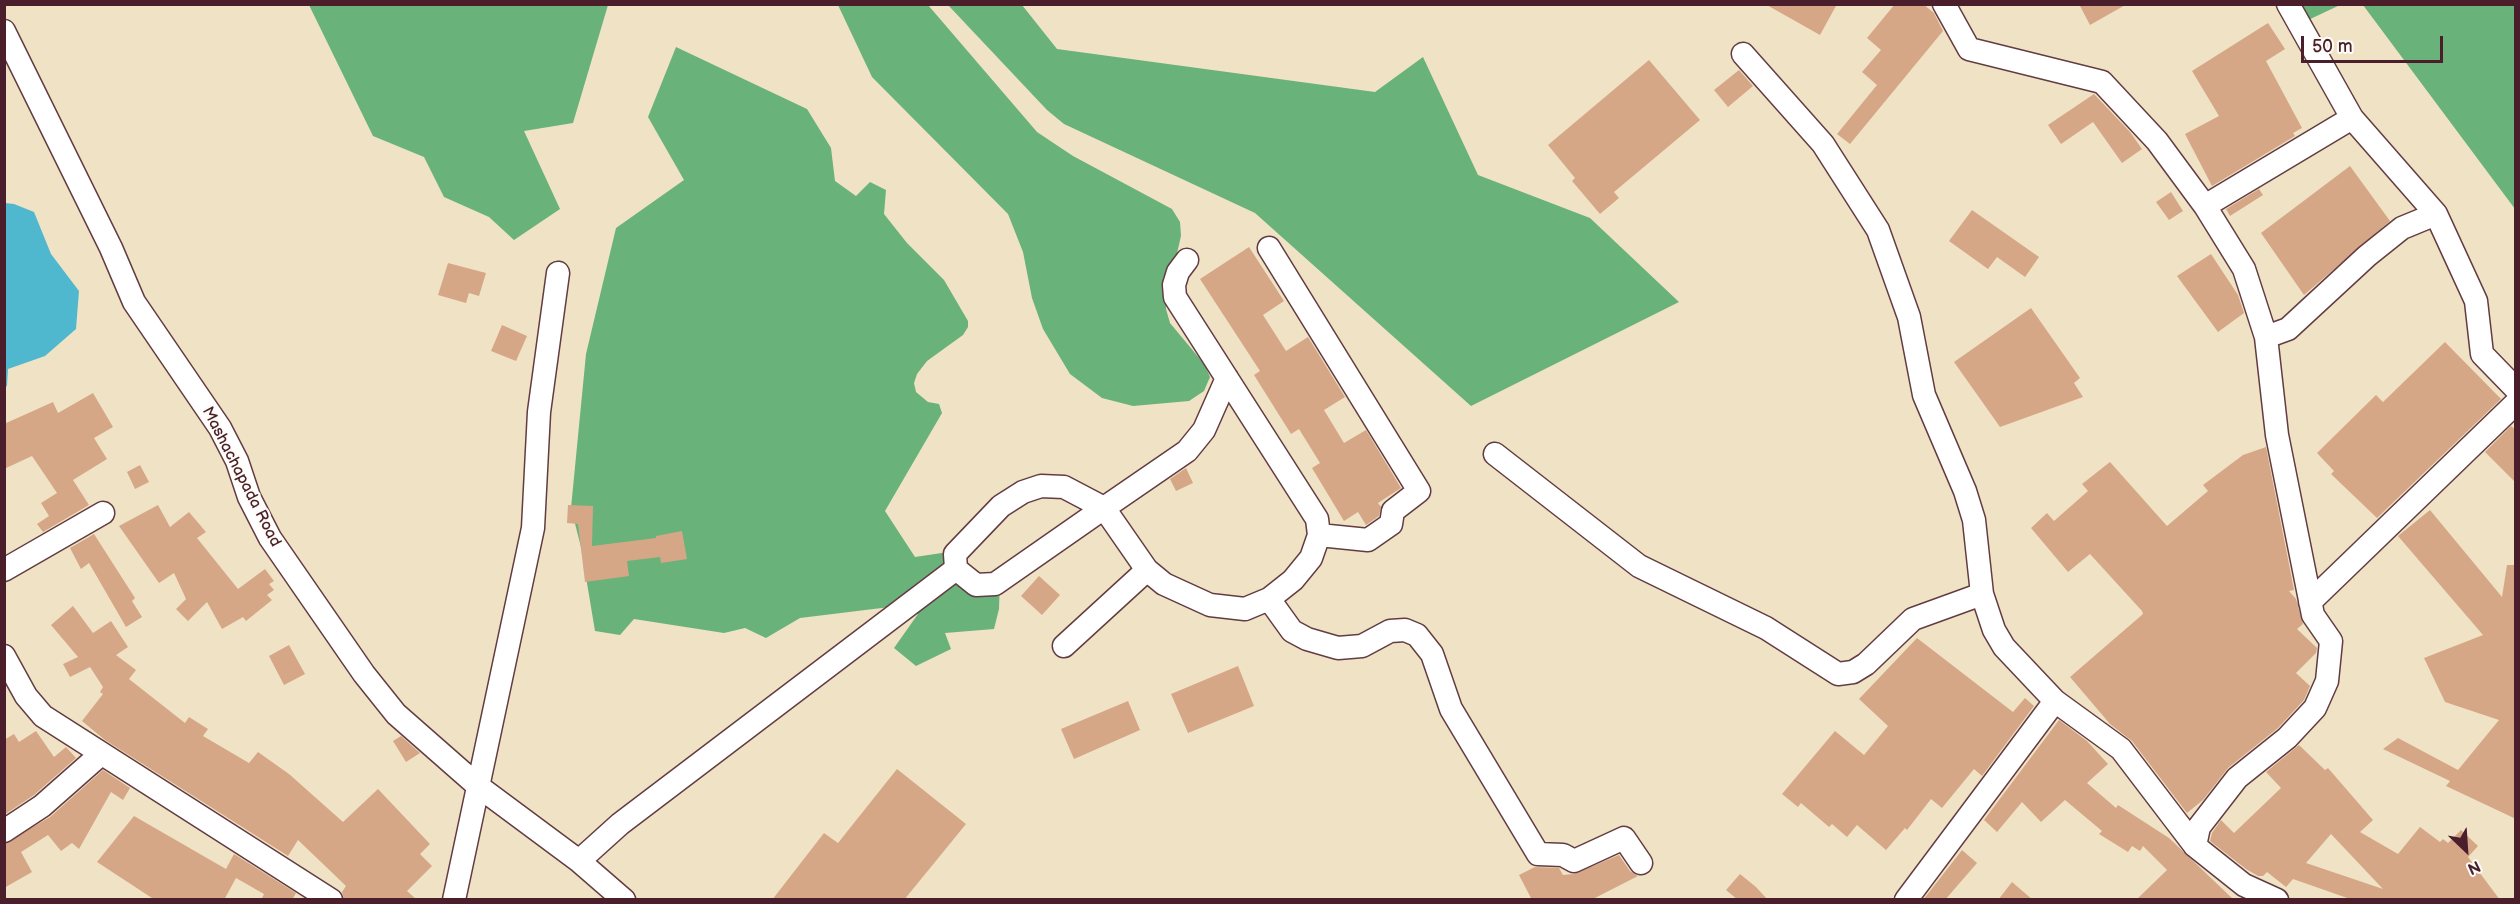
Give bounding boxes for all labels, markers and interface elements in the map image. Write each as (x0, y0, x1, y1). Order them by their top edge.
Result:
scale bar (2304, 24, 2446, 62)
text: 50 m (2312, 36, 2353, 57)
street label: Mashachapada Road (197, 404, 285, 550)
north arrow (2436, 820, 2496, 880)
text: N (2464, 856, 2483, 878)

